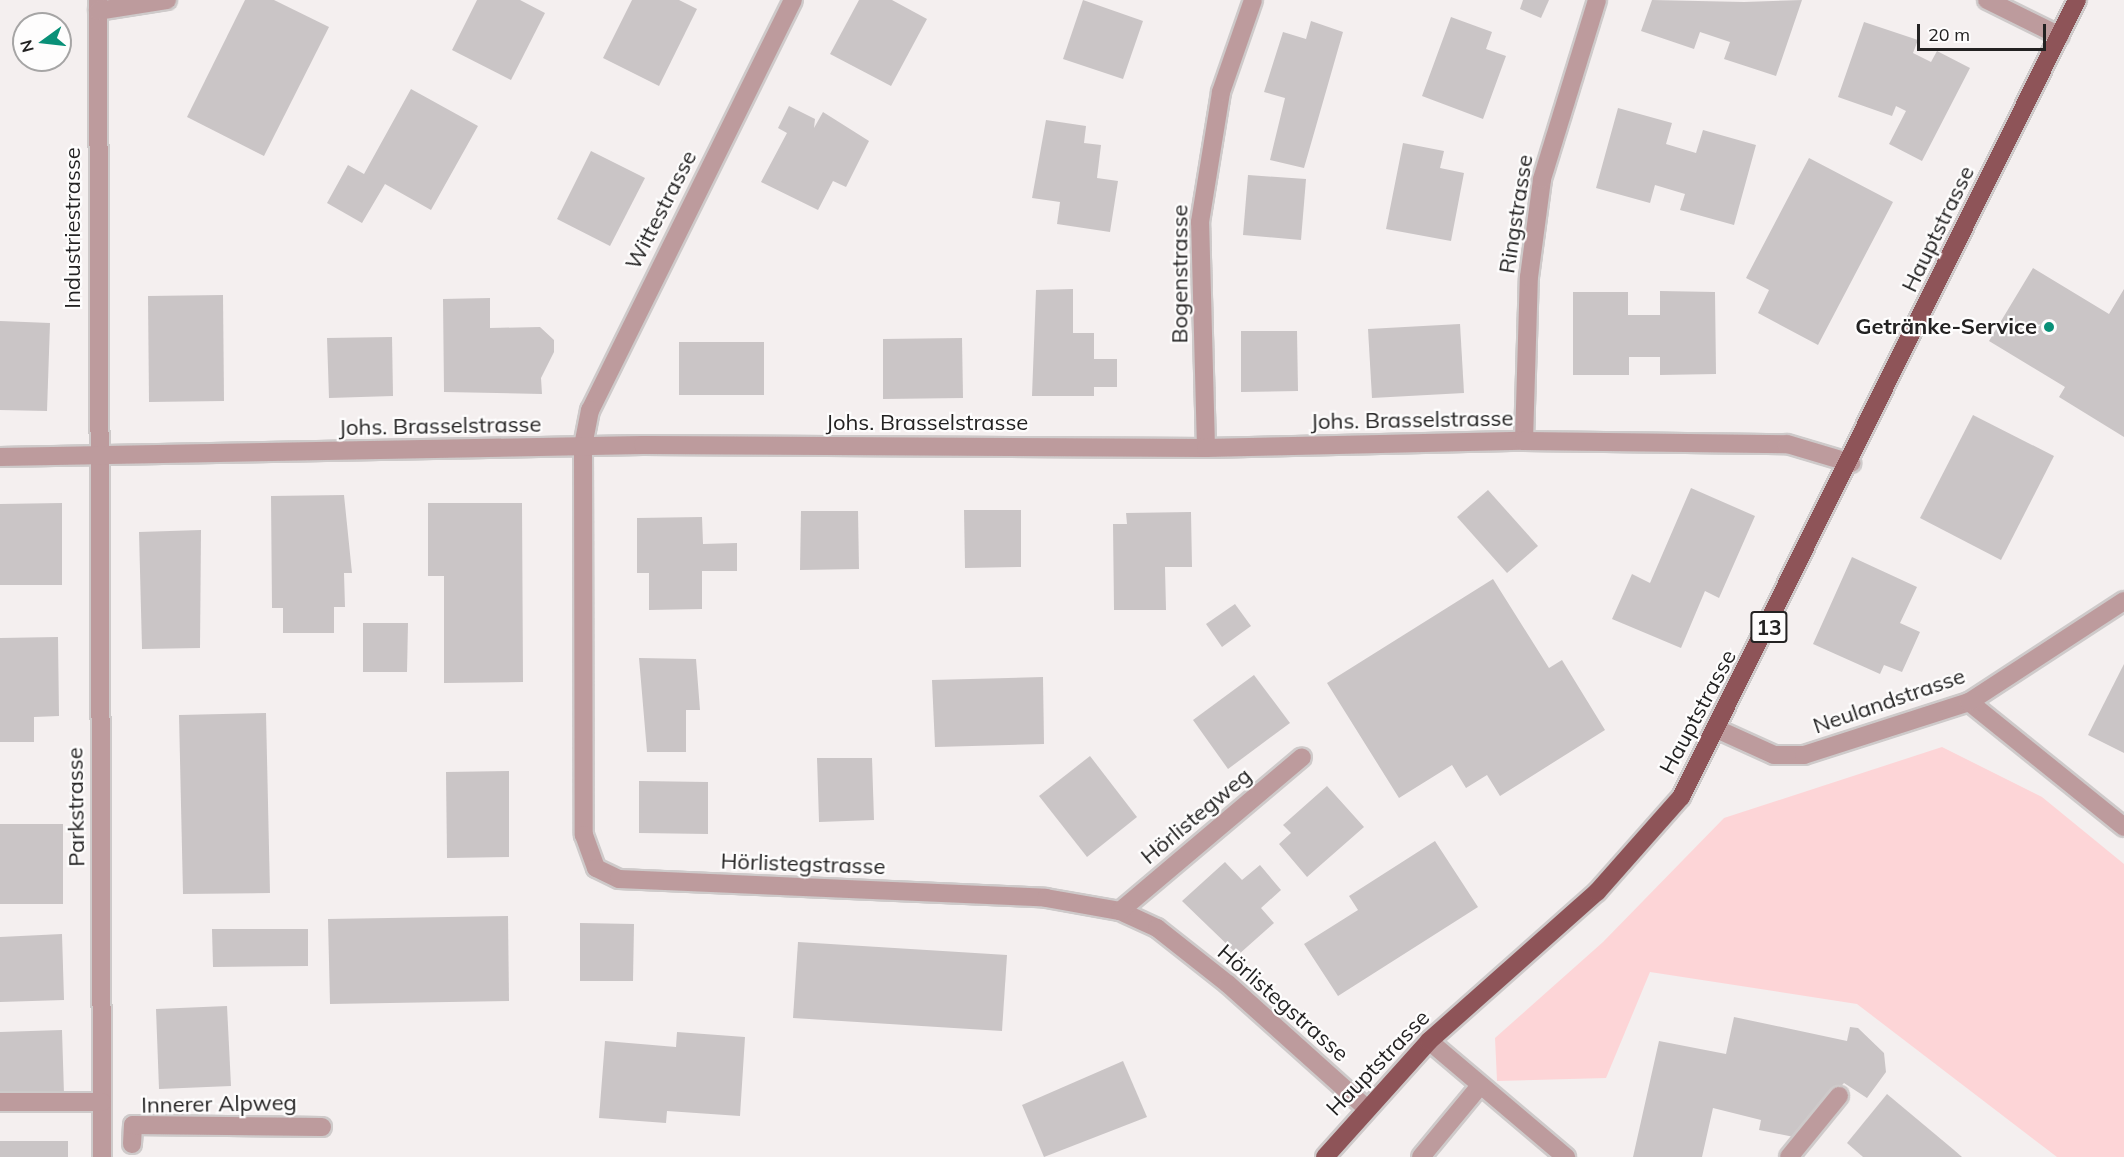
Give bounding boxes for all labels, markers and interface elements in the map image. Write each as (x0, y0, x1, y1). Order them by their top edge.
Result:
north arrow (12, 12, 72, 72)
scale bar (1920, 12, 2049, 50)
text: 20 m (1928, 23, 1970, 46)
text: N (15, 38, 38, 55)
street label: Wittestrasse (620, 146, 702, 274)
street label: Industriestrasse (60, 147, 86, 309)
street label: Ringstrasse (1494, 153, 1538, 275)
street label: Hauptstrasse (1896, 162, 1980, 296)
street label: Bogenstrasse (1167, 204, 1193, 344)
place label: Getränke-Service (1855, 314, 2037, 340)
marker: Getränke-Service (2042, 320, 2056, 334)
street label: Johs. Brasselstrasse (1310, 405, 1514, 435)
street label: Johs. Brasselstrasse (826, 410, 1028, 436)
street label: Johs. Brasselstrasse (338, 411, 542, 441)
road number: 13 (1750, 609, 1788, 645)
street label: Hauptstrasse (1654, 645, 1742, 779)
street label: Neulandstrasse (1810, 663, 1968, 739)
street label: Parkstrasse (62, 747, 90, 867)
street label: Hörlistegweg (1136, 762, 1256, 870)
street label: Hörlistegstrasse (720, 848, 886, 880)
street label: Hörlistegstrasse (1212, 939, 1354, 1067)
street label: Hauptstrasse (1321, 1005, 1435, 1121)
street label: Innerer Alpweg (141, 1089, 297, 1119)

